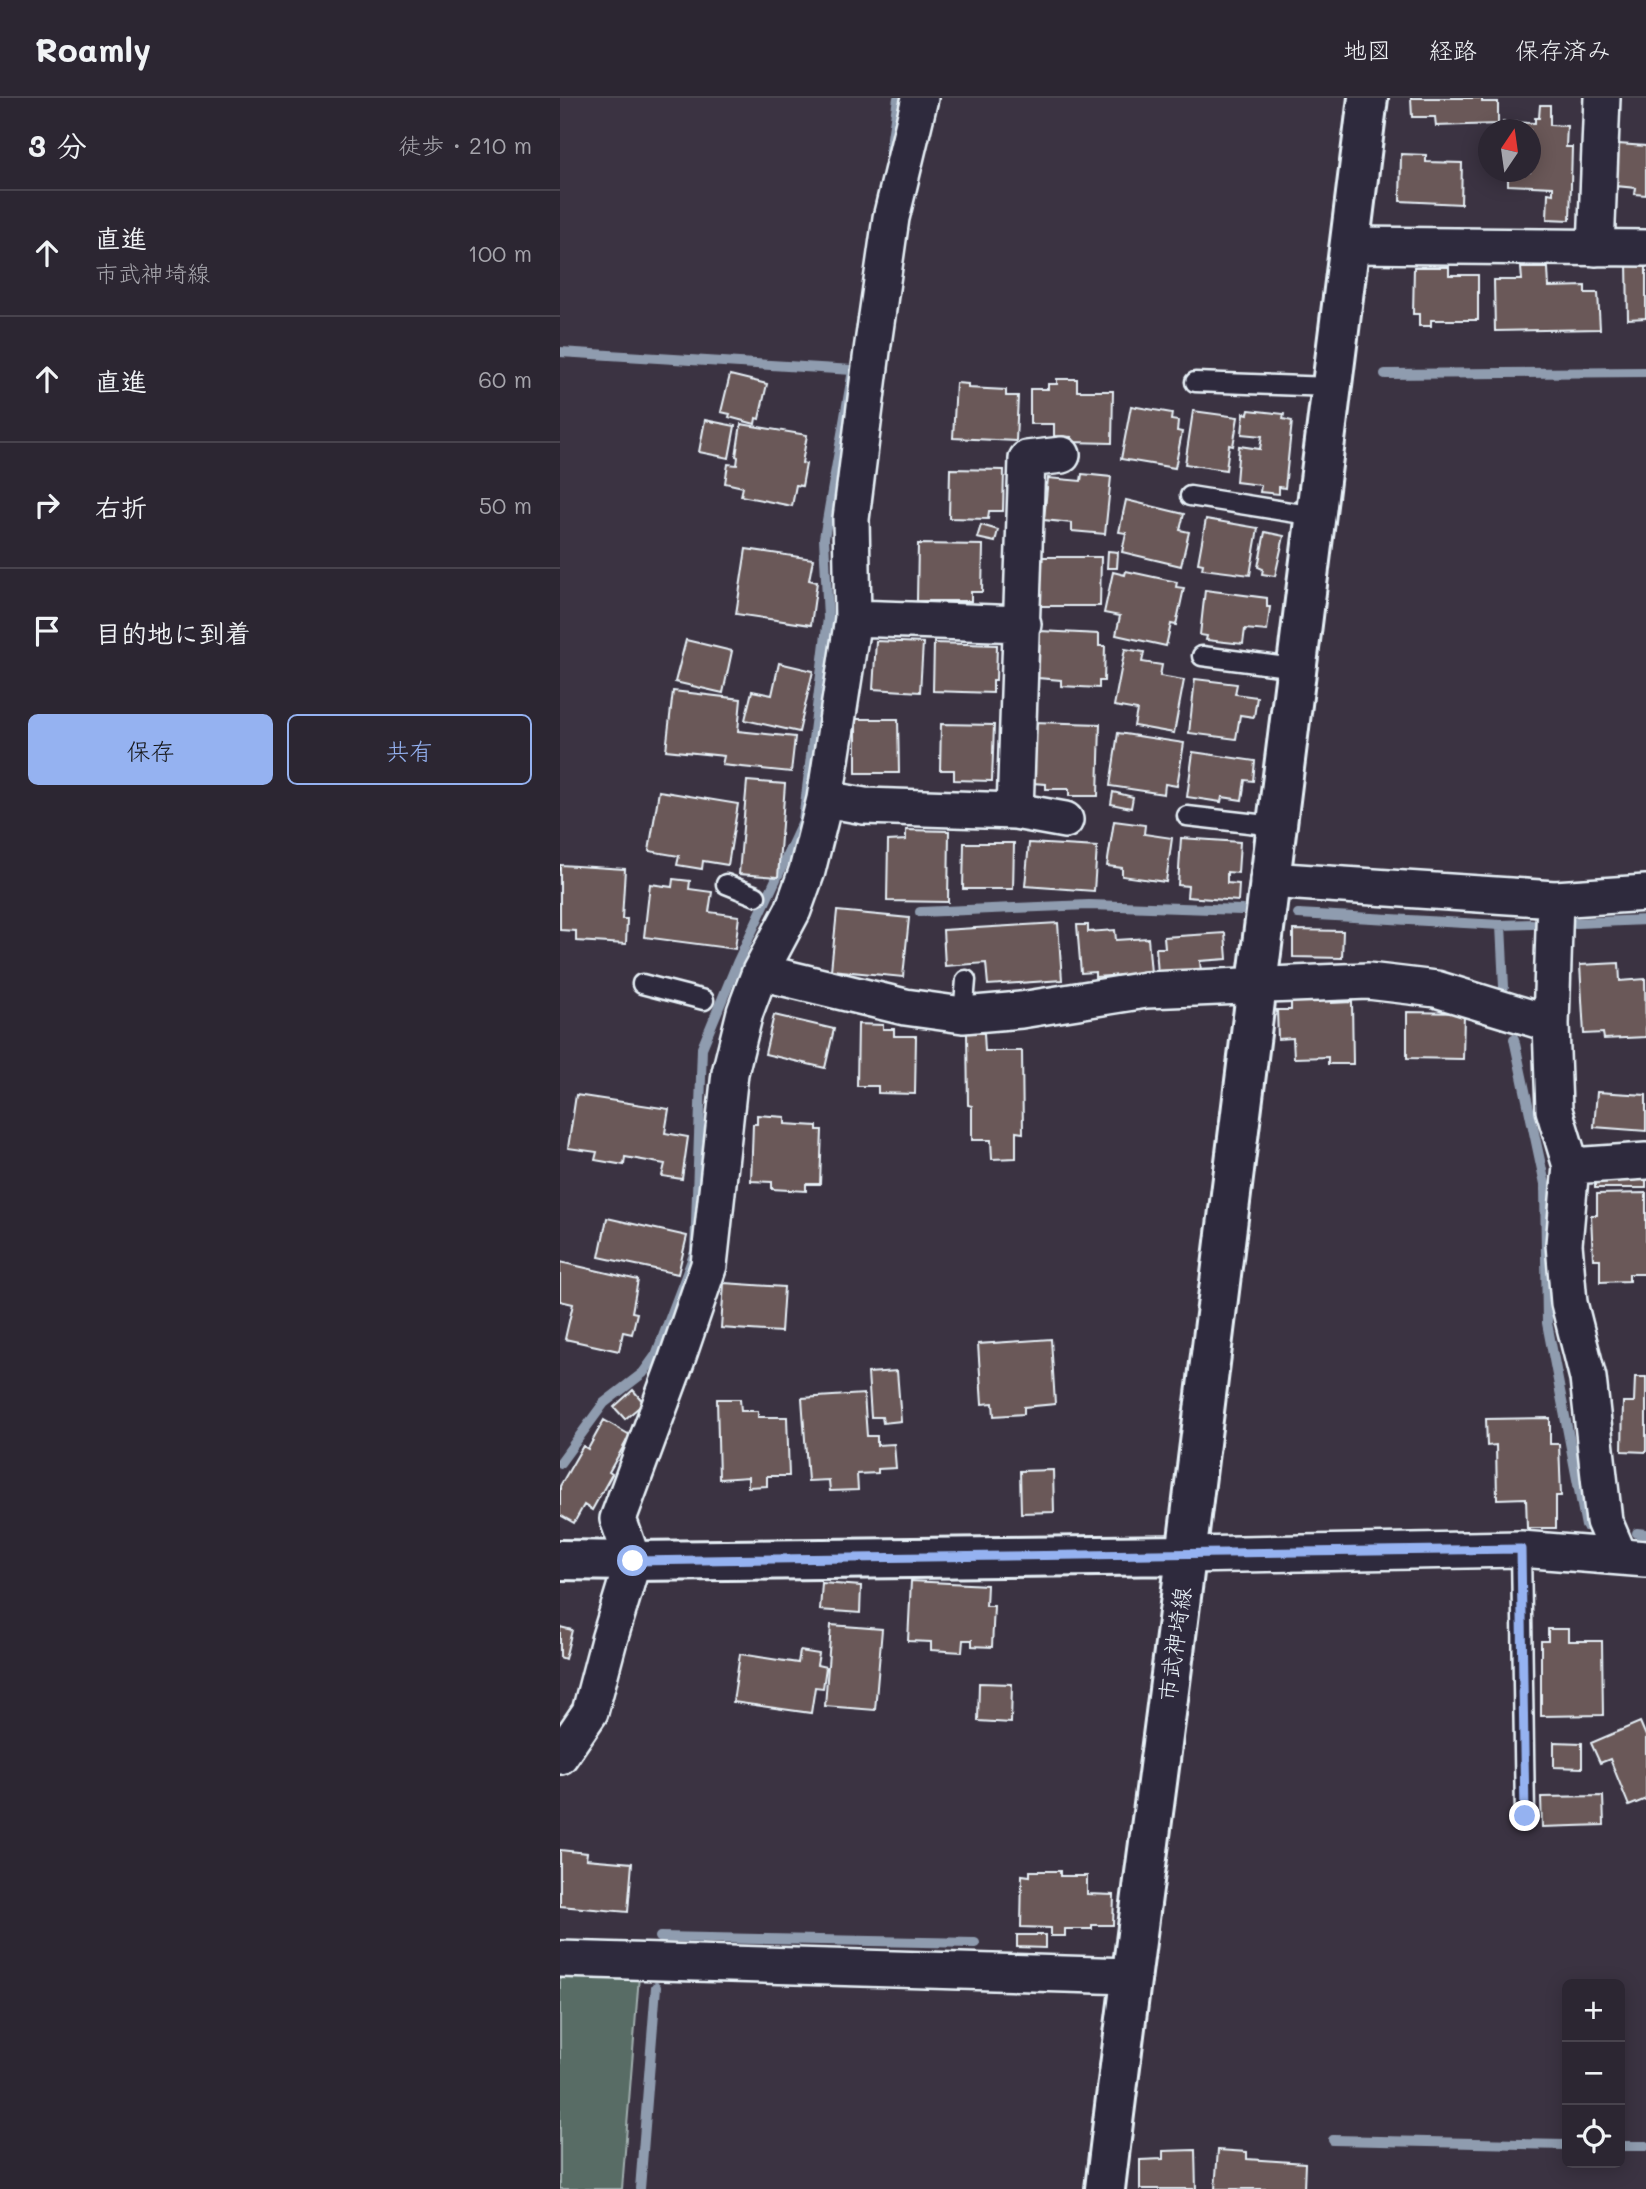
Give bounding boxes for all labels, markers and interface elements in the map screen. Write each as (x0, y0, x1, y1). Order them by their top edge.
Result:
text: Roamly (35, 27, 151, 70)
text: 地図 (1343, 34, 1391, 65)
text: 経路 (1429, 34, 1477, 65)
text: 保存済み (1515, 34, 1611, 65)
north arrow (1478, 119, 1541, 182)
text: 3 分 (28, 125, 87, 165)
text: 徒歩 · 210 m (398, 130, 532, 160)
text: 直進 (95, 221, 147, 255)
icon: ahead (28, 234, 66, 272)
text: 100 m (468, 238, 532, 268)
text: 市武神埼線 (95, 258, 210, 288)
icon: ahead (28, 360, 66, 398)
text: 直進 (95, 364, 147, 398)
text: 60 m (478, 364, 532, 394)
icon: right (28, 486, 66, 524)
text: 右折 (95, 490, 147, 524)
text: 50 m (479, 490, 532, 520)
icon: arrive (28, 612, 66, 650)
text: 目的地に到着 (95, 616, 251, 650)
button: 保存 (28, 714, 273, 785)
button: 共有 (287, 714, 532, 785)
route start (617, 1545, 648, 1576)
street label: 市武神埼線 (1151, 1585, 1197, 1703)
route end (1509, 1800, 1540, 1831)
map controls (1562, 1979, 1625, 2168)
button: + (1562, 1979, 1625, 2042)
button: − (1562, 2042, 1625, 2105)
button: locate (1562, 2105, 1625, 2168)

